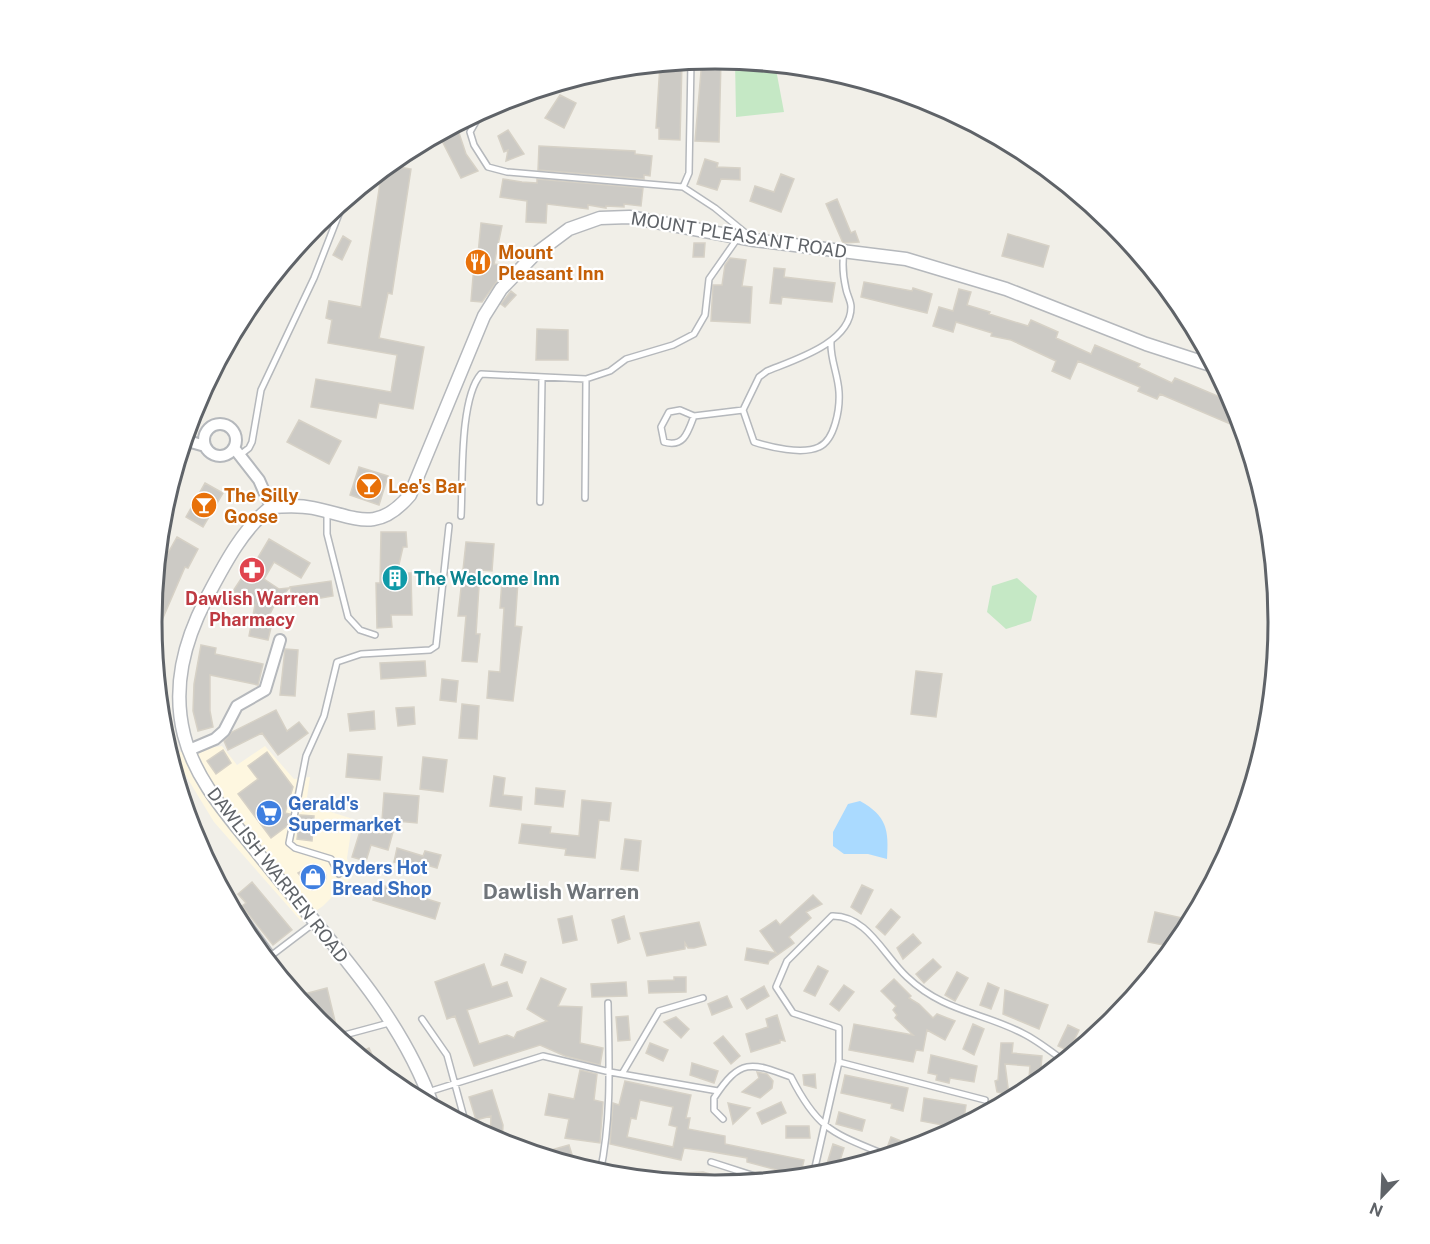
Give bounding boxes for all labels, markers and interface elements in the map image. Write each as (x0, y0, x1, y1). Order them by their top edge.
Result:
street label: MOUNT PLEASANT ROAD (629, 208, 849, 262)
place label: Mount Pleasant Inn (498, 242, 604, 284)
restaurant icon: Mount Pleasant Inn (463, 247, 493, 277)
bar icon: Lee's Bar (354, 471, 384, 501)
place label: Lee's Bar (388, 476, 465, 497)
place label: The Silly Goose (224, 485, 299, 527)
bar icon: The Silly Goose (189, 490, 219, 520)
pharmacy icon: Dawlish Warren Pharmacy (237, 555, 267, 585)
building icon: The Welcome Inn (380, 563, 410, 593)
place label: The Welcome Inn (414, 568, 560, 589)
place label: Dawlish Warren Pharmacy (185, 588, 319, 630)
street label: DAWLISH WARREN ROAD (203, 783, 353, 967)
place label: Gerald's Supermarket (288, 793, 401, 835)
supermarket icon: Gerald's Supermarket (254, 798, 284, 828)
place label: Ryders Hot Bread Shop (332, 857, 432, 899)
shop icon: Ryders Hot Bread Shop (298, 862, 328, 892)
district label: Dawlish Warren (483, 879, 639, 904)
north arrow (1352, 1166, 1412, 1226)
text: N (1367, 1198, 1386, 1221)

